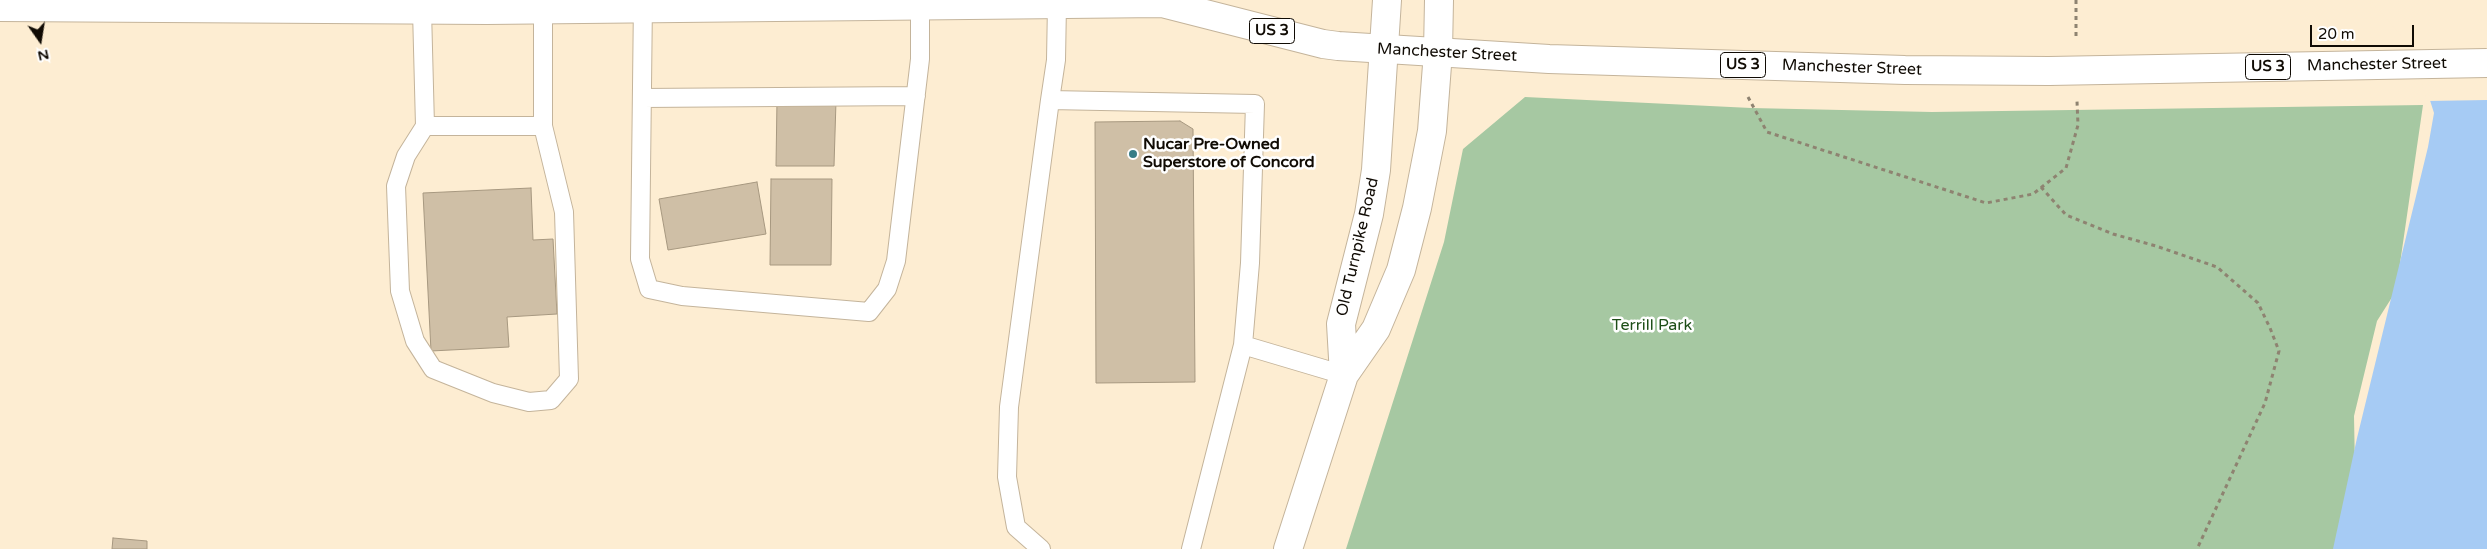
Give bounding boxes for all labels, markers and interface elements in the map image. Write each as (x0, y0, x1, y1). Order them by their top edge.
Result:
north arrow (15, 15, 65, 65)
scale bar (2312, 15, 2416, 47)
road number: US 3 (1250, 18, 1294, 44)
text: 20 m (2318, 25, 2355, 43)
street label: Manchester Street (1376, 40, 1518, 66)
text: N (36, 46, 51, 65)
road number: US 3 (1720, 52, 1766, 78)
road number: US 3 (2246, 54, 2290, 80)
street label: Manchester Street (2307, 54, 2447, 76)
street label: Manchester Street (1782, 56, 1922, 80)
place label: Nucar Pre-Owned Superstore of Concord (1143, 135, 1315, 173)
marker: Nucar Pre-Owned Superstore of Concord (1127, 148, 1139, 160)
street label: Old Turnpike Road (1333, 176, 1383, 318)
park label: Terrill Park (1612, 316, 1692, 336)

